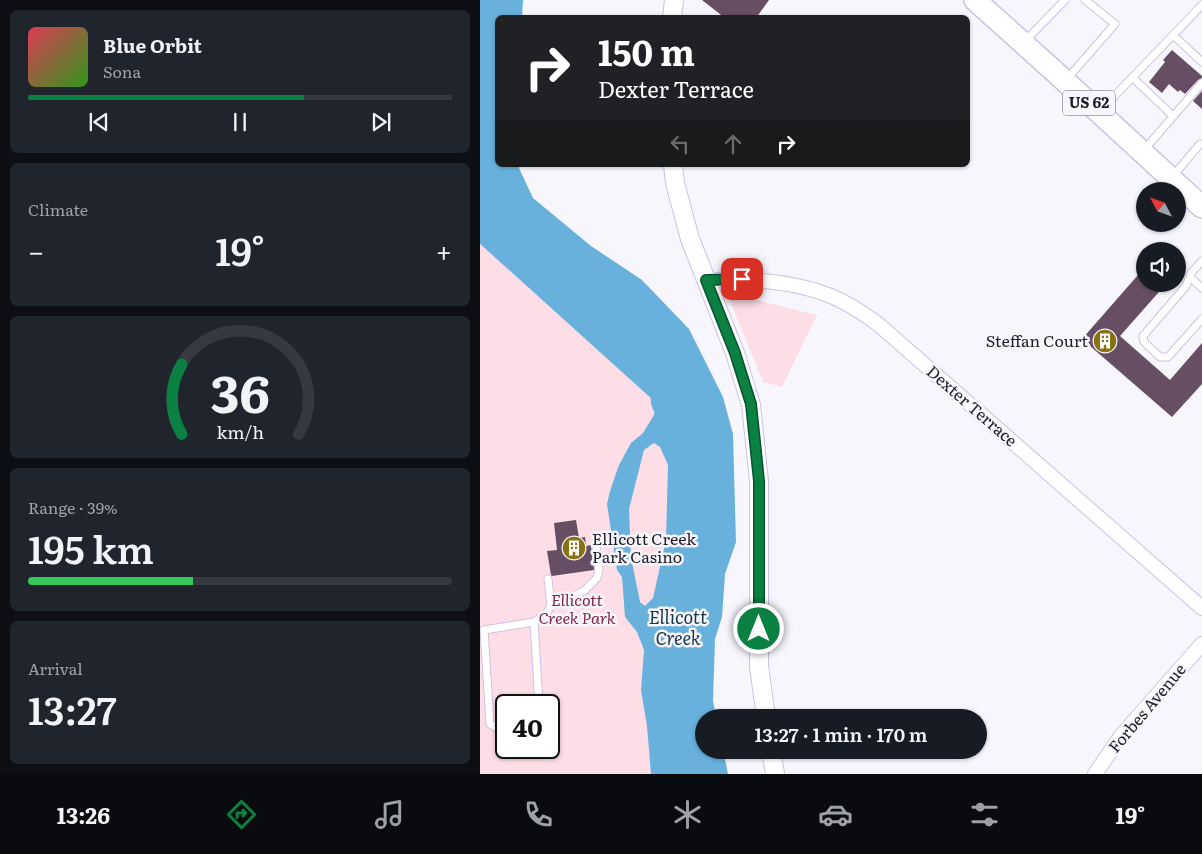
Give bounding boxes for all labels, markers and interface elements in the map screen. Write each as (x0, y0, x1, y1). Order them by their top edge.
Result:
text: 150 m (598, 25, 695, 77)
text: Blue Orbit (103, 31, 202, 59)
icon: right (515, 35, 580, 100)
text: Sona (103, 59, 141, 83)
text: Dexter Terrace (598, 72, 754, 105)
road number: US 62 (1063, 90, 1115, 116)
icon: previous (85, 108, 113, 136)
icon: pause (226, 108, 254, 136)
icon: next (367, 108, 395, 136)
icon: left (666, 130, 694, 158)
icon: ahead (719, 130, 747, 158)
icon: right (772, 130, 800, 158)
north arrow (1136, 182, 1186, 232)
map controls (1136, 182, 1186, 292)
text: Climate (28, 197, 88, 221)
text: 19° (215, 221, 265, 278)
text: − (28, 229, 44, 271)
text: + (436, 229, 452, 271)
button: sound (1136, 242, 1186, 292)
pin (721, 258, 763, 300)
icon: arrive (728, 265, 756, 293)
place label: Steffan Court (986, 328, 1089, 352)
building icon: Steffan Court (1092, 328, 1118, 354)
text: 36 (210, 352, 270, 429)
street label: Dexter Terrace (922, 359, 1023, 452)
text: km/h (216, 418, 264, 445)
text: Range · 39% (28, 495, 118, 519)
text: 195 km (28, 519, 154, 576)
place label: Ellicott Creek Park Casino (592, 526, 696, 568)
building icon: Ellicott Creek Park Casino (561, 535, 587, 561)
park label: Ellicott Creek Park (538, 587, 616, 629)
position arrow (732, 602, 784, 654)
water label: Ellicott Creek (649, 603, 707, 651)
text: Arrival (28, 656, 83, 680)
street label: Forbes Avenue (1102, 657, 1191, 757)
text: 13:27 (28, 680, 116, 737)
speed limit sign: 40 (495, 694, 560, 759)
text: 13:27 · 1 min · 170 m (754, 720, 928, 748)
icon: directions (224, 797, 259, 832)
icon: music (372, 797, 407, 832)
icon: phone (521, 797, 556, 832)
icon: climate (670, 797, 705, 832)
icon: car (818, 797, 853, 832)
icon: filters (967, 797, 1002, 832)
text: 13:26 (57, 798, 110, 831)
text: 19° (1116, 798, 1145, 831)

